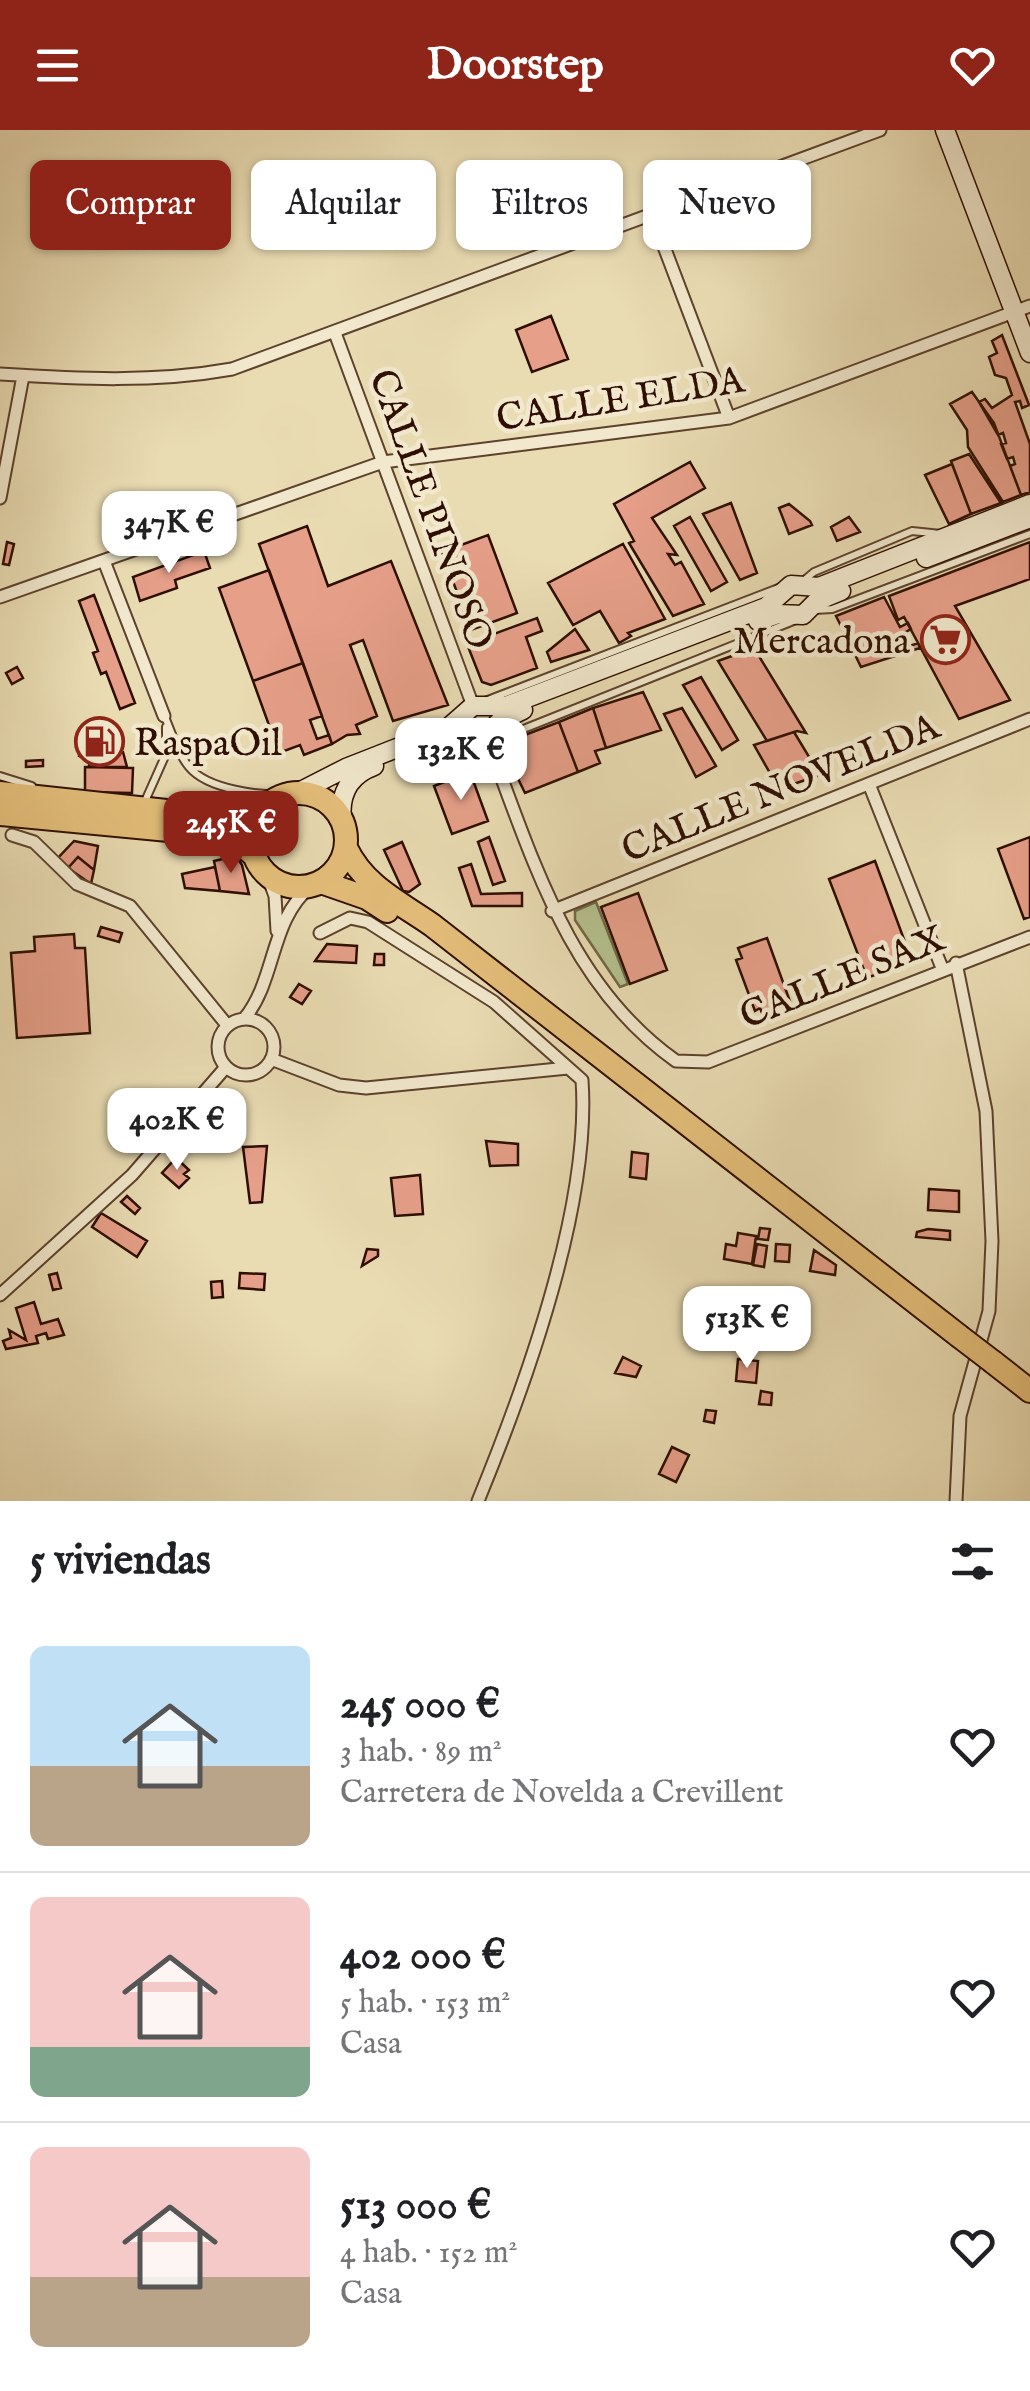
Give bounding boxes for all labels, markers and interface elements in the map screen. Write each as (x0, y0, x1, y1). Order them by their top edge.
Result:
text: Doorstep (426, 37, 604, 94)
icon: menu (30, 38, 85, 93)
icon: heart (945, 38, 1000, 93)
chip: Comprar (30, 160, 231, 250)
chip: Alquilar (251, 160, 436, 250)
chip: Filtros (456, 160, 623, 250)
chip: Nuevo (643, 160, 811, 250)
street label: CALLE ELDA (493, 357, 749, 444)
street label: CALLE PINOSO (356, 363, 502, 657)
pin: 347K € (88, 491, 250, 576)
text: 347K € (124, 503, 214, 544)
supermarket icon: Mercadona (919, 614, 971, 666)
place label: Mercadona (733, 619, 911, 667)
street label: CALLE NOVELDA (615, 704, 948, 875)
fuel station icon: RaspaOil (73, 716, 125, 768)
pin: 132K € (380, 718, 542, 803)
place label: RaspaOil (134, 721, 282, 769)
text: 132K € (417, 730, 505, 771)
pin: 245K € (150, 791, 312, 876)
text: 245K € (185, 803, 277, 844)
street label: CALLE SAX (733, 916, 953, 1042)
pin: 402K € (96, 1088, 258, 1173)
text: 402K € (129, 1100, 225, 1141)
pin: 513K € (666, 1286, 828, 1371)
text: 513K € (705, 1298, 789, 1339)
icon: filters (945, 1534, 1000, 1589)
text: 5 viviendas (30, 1535, 211, 1588)
text: 245 000 € (340, 1679, 500, 1732)
icon: home (110, 1686, 230, 1806)
icon: heart (945, 1719, 1000, 1774)
text: 3 hab. · 89 m² (340, 1732, 502, 1773)
text: Carretera de Novelda a Crevillent (340, 1773, 784, 1814)
text: 402 000 € (340, 1930, 506, 1983)
icon: home (110, 1937, 230, 2057)
icon: heart (945, 1970, 1000, 2025)
text: 5 hab. · 153 m² (340, 1983, 511, 2024)
text: Casa (340, 2024, 402, 2065)
text: 513 000 € (340, 2180, 491, 2233)
icon: home (110, 2187, 230, 2307)
icon: heart (945, 2220, 1000, 2275)
text: 4 hab. · 152 m² (340, 2233, 518, 2274)
text: Casa (340, 2274, 402, 2315)

